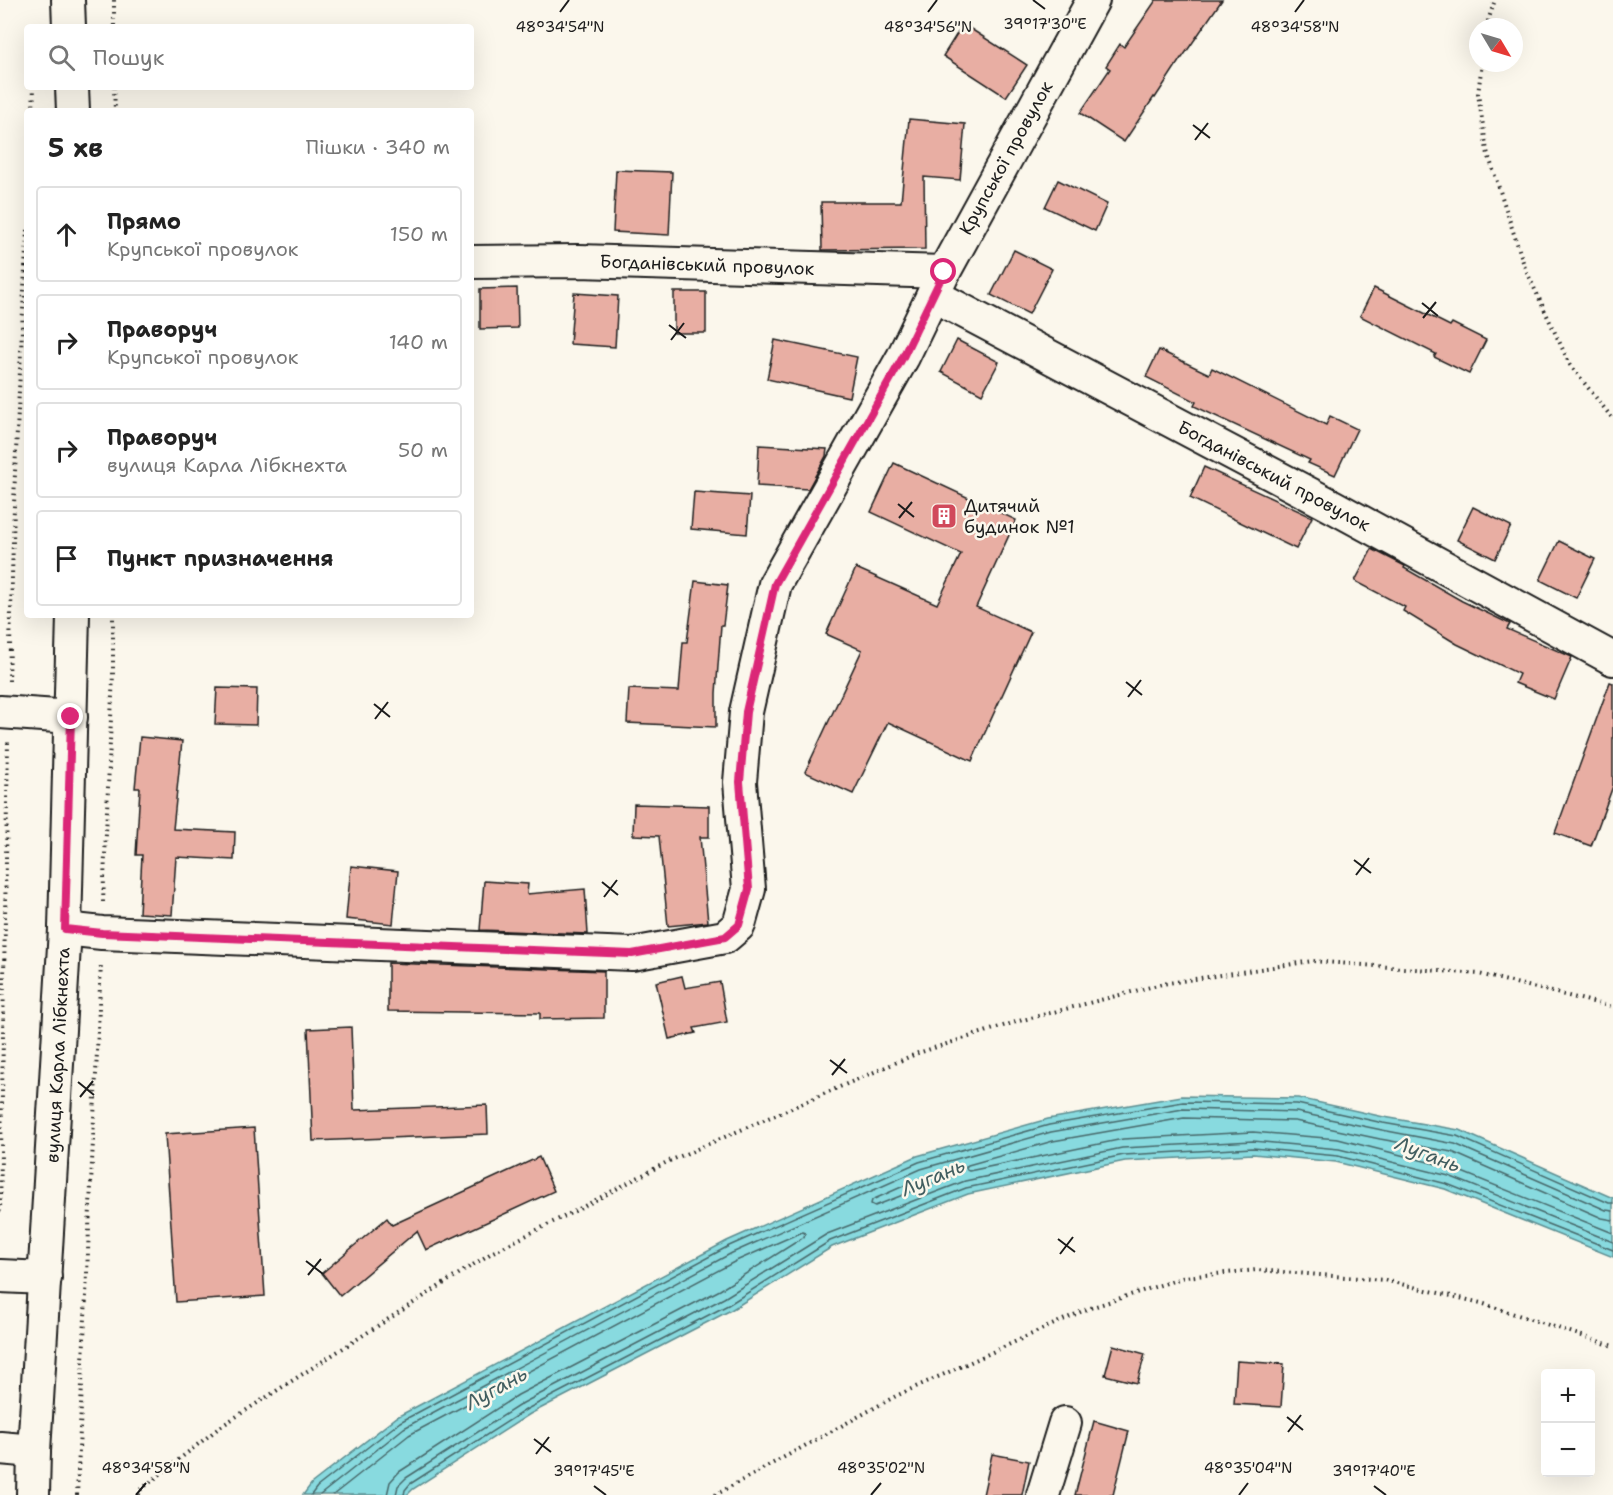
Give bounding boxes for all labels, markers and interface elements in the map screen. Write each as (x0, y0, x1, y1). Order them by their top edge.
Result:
text: 39°17'30"E (1003, 14, 1087, 34)
text: 48°34'54"N (516, 17, 604, 37)
text: 48°34'56"N (884, 17, 972, 37)
text: 48°34'58"N (1251, 17, 1339, 37)
north arrow (1469, 18, 1523, 72)
search box (24, 24, 474, 90)
icon: search (45, 41, 78, 74)
text: Пошук (93, 43, 164, 72)
street label: Крупської провулок (954, 76, 1058, 239)
text: 5 хв (48, 130, 103, 165)
text: Пішки · 340 m (306, 134, 450, 160)
text: Прямо (107, 207, 181, 236)
icon: ahead (50, 218, 83, 251)
text: 150 m (390, 221, 448, 247)
text: Крупської провулок (107, 236, 298, 262)
street label: Богданівський провулок (599, 249, 815, 281)
route start (930, 258, 956, 284)
text: Праворуч (107, 315, 217, 344)
icon: right (50, 326, 83, 359)
text: 140 m (389, 329, 448, 355)
text: Крупської провулок (107, 344, 298, 370)
street label: Богданівський провулок (1174, 415, 1375, 537)
text: Праворуч (107, 423, 217, 452)
icon: right (50, 434, 83, 467)
text: 50 m (398, 437, 448, 463)
text: вулиця Карла Лібкнехта (107, 452, 347, 478)
place label: Дитячий будинок №1 (964, 494, 1075, 539)
building icon: Дитячий будинок №1 (929, 501, 959, 531)
icon: arrive (50, 542, 83, 575)
text: Пункт призначення (107, 544, 334, 573)
route end (57, 703, 83, 729)
street label: вулиця Карла Лібкнехта (40, 947, 76, 1163)
water label: Лугань (1391, 1129, 1464, 1178)
water label: Лугань (896, 1152, 969, 1203)
water label: Лугань (459, 1360, 532, 1416)
map controls (1541, 1369, 1595, 1477)
button: + (1541, 1369, 1595, 1423)
button: − (1541, 1423, 1595, 1477)
text: 48°34'58"N (102, 1458, 190, 1478)
text: 48°35'02"N (837, 1458, 925, 1478)
text: 48°35'04"N (1204, 1458, 1292, 1478)
text: 39°17'45"E (553, 1461, 635, 1481)
text: 39°17'40"E (1332, 1461, 1416, 1481)

